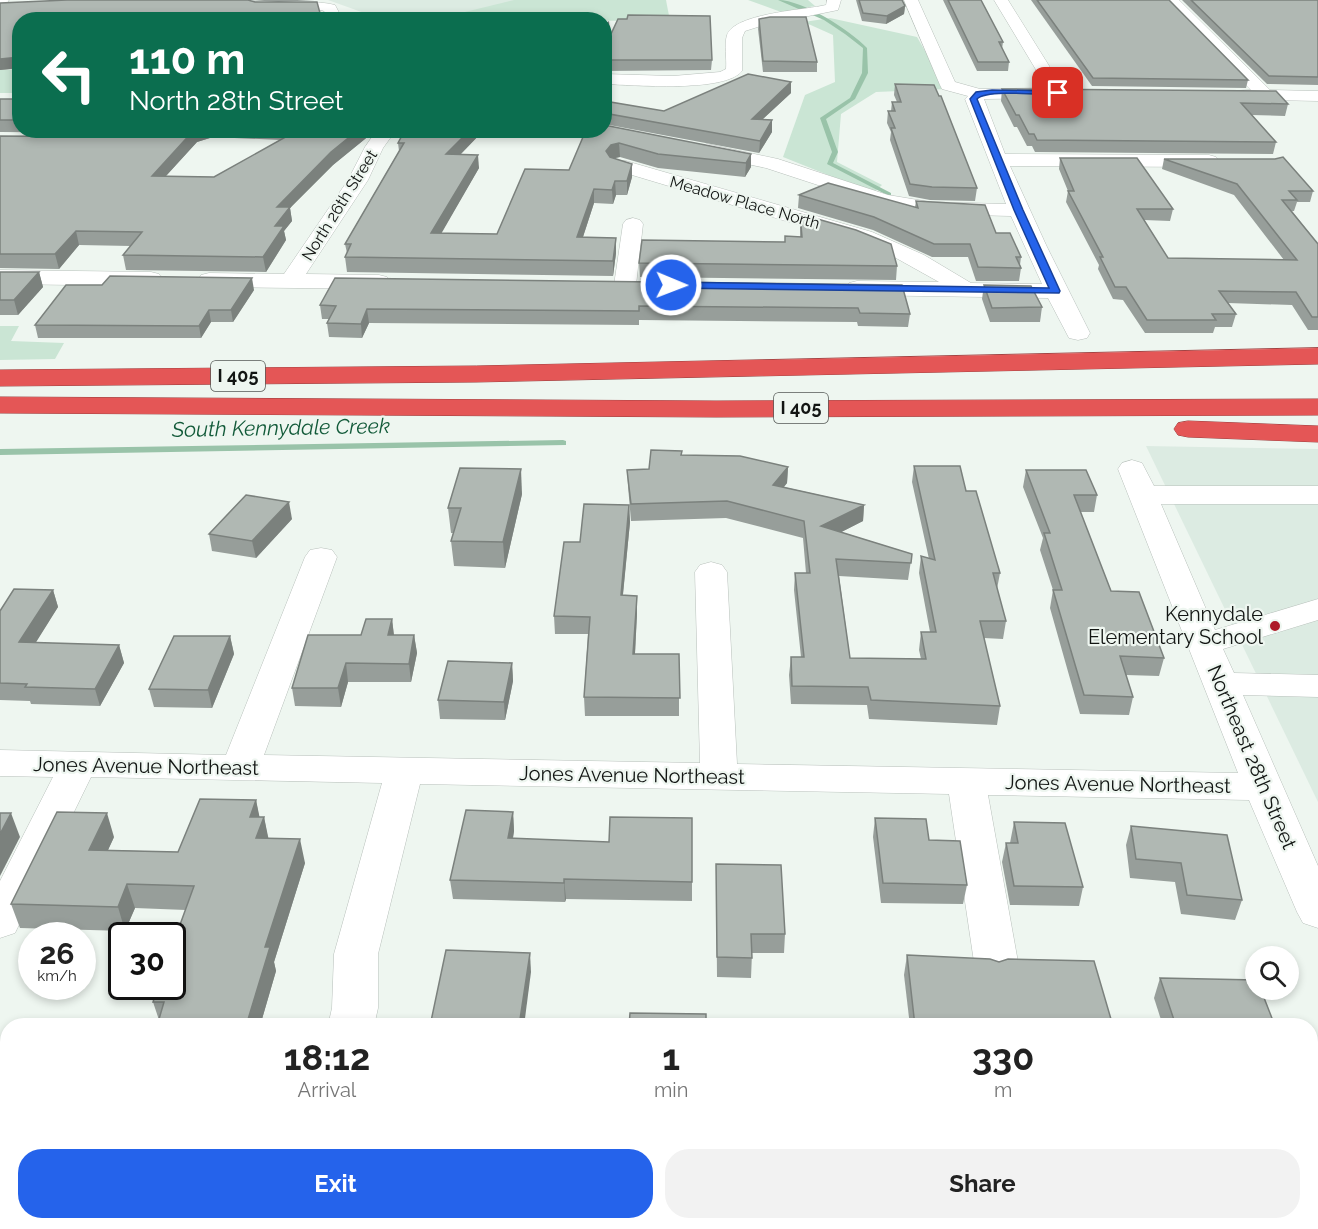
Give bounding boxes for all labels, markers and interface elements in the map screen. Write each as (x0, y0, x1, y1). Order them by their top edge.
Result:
text: 110 m (129, 35, 245, 84)
icon: left (30, 36, 108, 114)
pin (1032, 67, 1083, 118)
icon: arrive (1041, 76, 1074, 109)
text: North 28th Street (129, 85, 343, 116)
street label: North 26th Street (298, 146, 382, 264)
street label: Meadow Place North (668, 172, 822, 233)
position arrow (639, 253, 703, 317)
road number: I 405 (211, 361, 265, 391)
road number: I 405 (774, 393, 828, 423)
water label: South Kennydale Creek (171, 413, 390, 442)
place label: Kennydale Elementary School (1088, 602, 1264, 649)
marker: Kennydale Elementary School (1268, 619, 1282, 633)
street label: Northeast 28th Street (1202, 661, 1302, 853)
street label: Jones Avenue Northeast (33, 752, 259, 780)
street label: Jones Avenue Northeast (519, 761, 745, 789)
street label: Jones Avenue Northeast (1005, 770, 1231, 798)
speed limit sign: 30 (108, 922, 186, 1000)
text: 26 (39, 936, 75, 971)
map controls (1245, 946, 1299, 1000)
button: search (1245, 946, 1299, 1000)
text: km/h (37, 967, 77, 985)
text: 18:12 (284, 1036, 370, 1078)
text: 1 (662, 1036, 680, 1078)
text: 330 (972, 1036, 1034, 1078)
text: Arrival (298, 1078, 356, 1102)
text: min (654, 1078, 688, 1102)
text: m (994, 1078, 1012, 1102)
button: Exit (18, 1149, 653, 1218)
button: Share (665, 1149, 1300, 1218)

